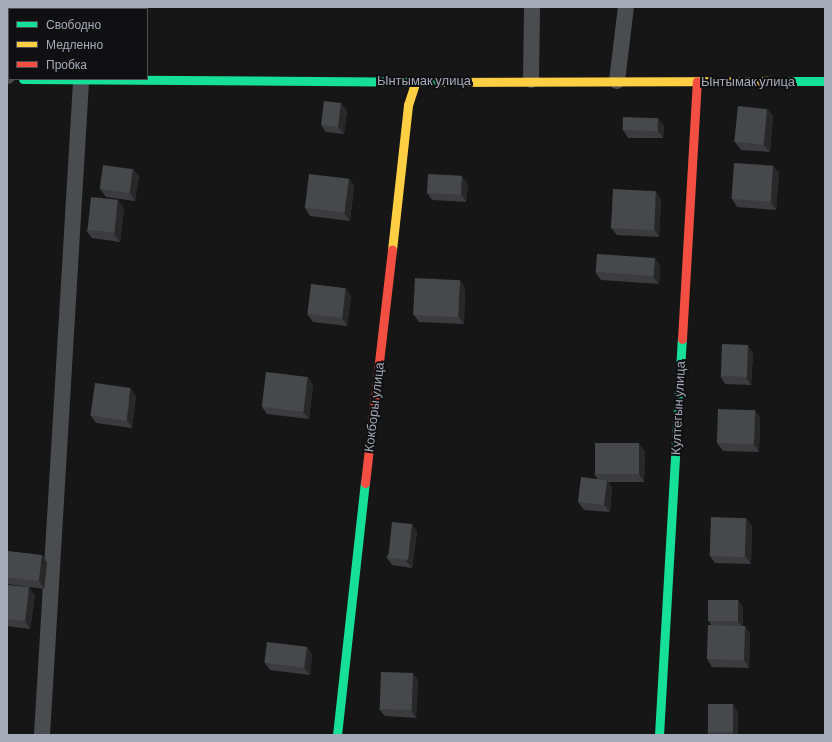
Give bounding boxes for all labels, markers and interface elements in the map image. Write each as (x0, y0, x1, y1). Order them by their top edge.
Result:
legend (8, 8, 148, 80)
text: Свободно (46, 17, 101, 31)
text: Медленно (46, 37, 103, 51)
text: Пробка (46, 57, 87, 71)
street label: Ынтымак улица (377, 72, 471, 88)
street label: Ынтымак улица (701, 73, 795, 89)
street label: Кокборы улица (361, 361, 387, 453)
street label: Култегын улица (668, 361, 688, 455)

